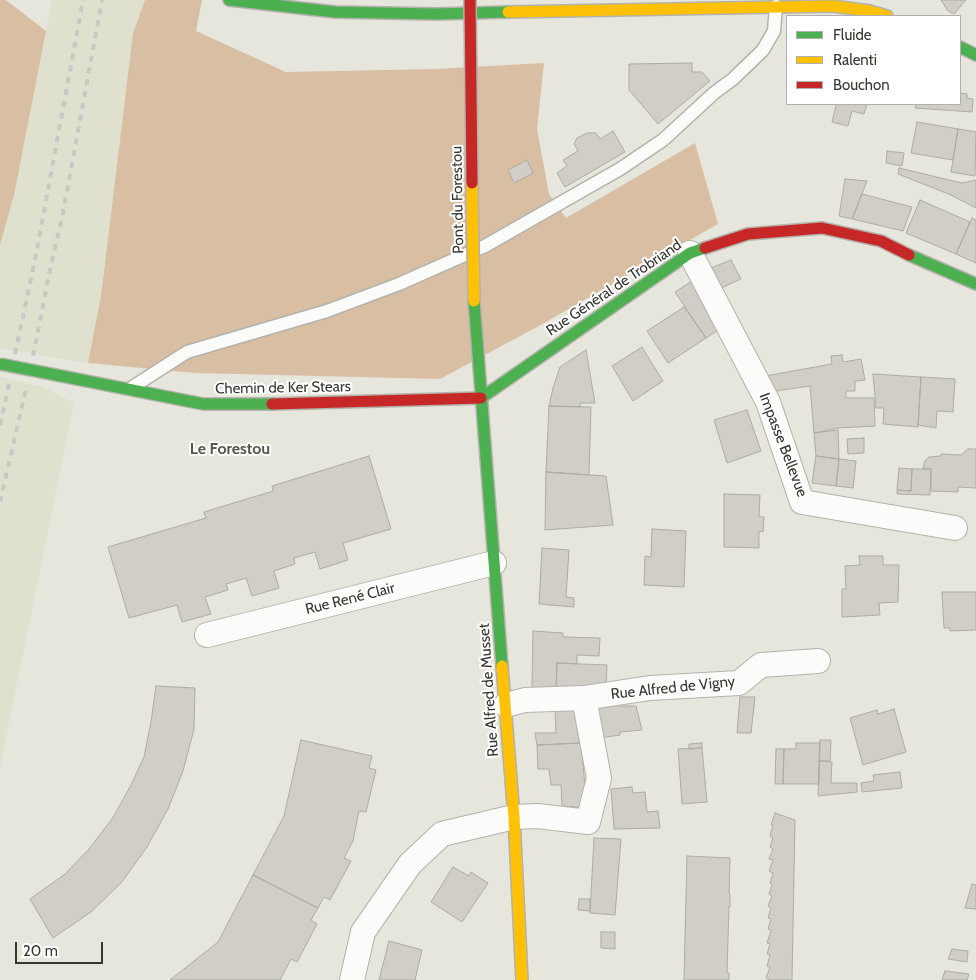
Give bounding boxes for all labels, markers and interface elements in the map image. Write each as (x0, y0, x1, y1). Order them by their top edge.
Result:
legend (786, 15, 961, 105)
text: Fluide (833, 26, 871, 44)
text: Ralenti (833, 51, 877, 69)
text: Bouchon (833, 76, 890, 94)
street label: Pont du Forestou (448, 146, 468, 254)
street label: Rue Général de Trobriand (543, 236, 685, 340)
street label: Chemin de Ker Stears (215, 378, 351, 398)
street label: Impasse Bellevue (755, 390, 811, 500)
district label: Le Forestou (190, 439, 270, 459)
street label: Rue René Clair (303, 579, 397, 619)
street label: Rue Alfred de Musset (475, 623, 503, 757)
street label: Rue Alfred de Vigny (610, 673, 736, 703)
scale bar (18, 932, 105, 964)
text: 20 m (23, 942, 58, 960)

